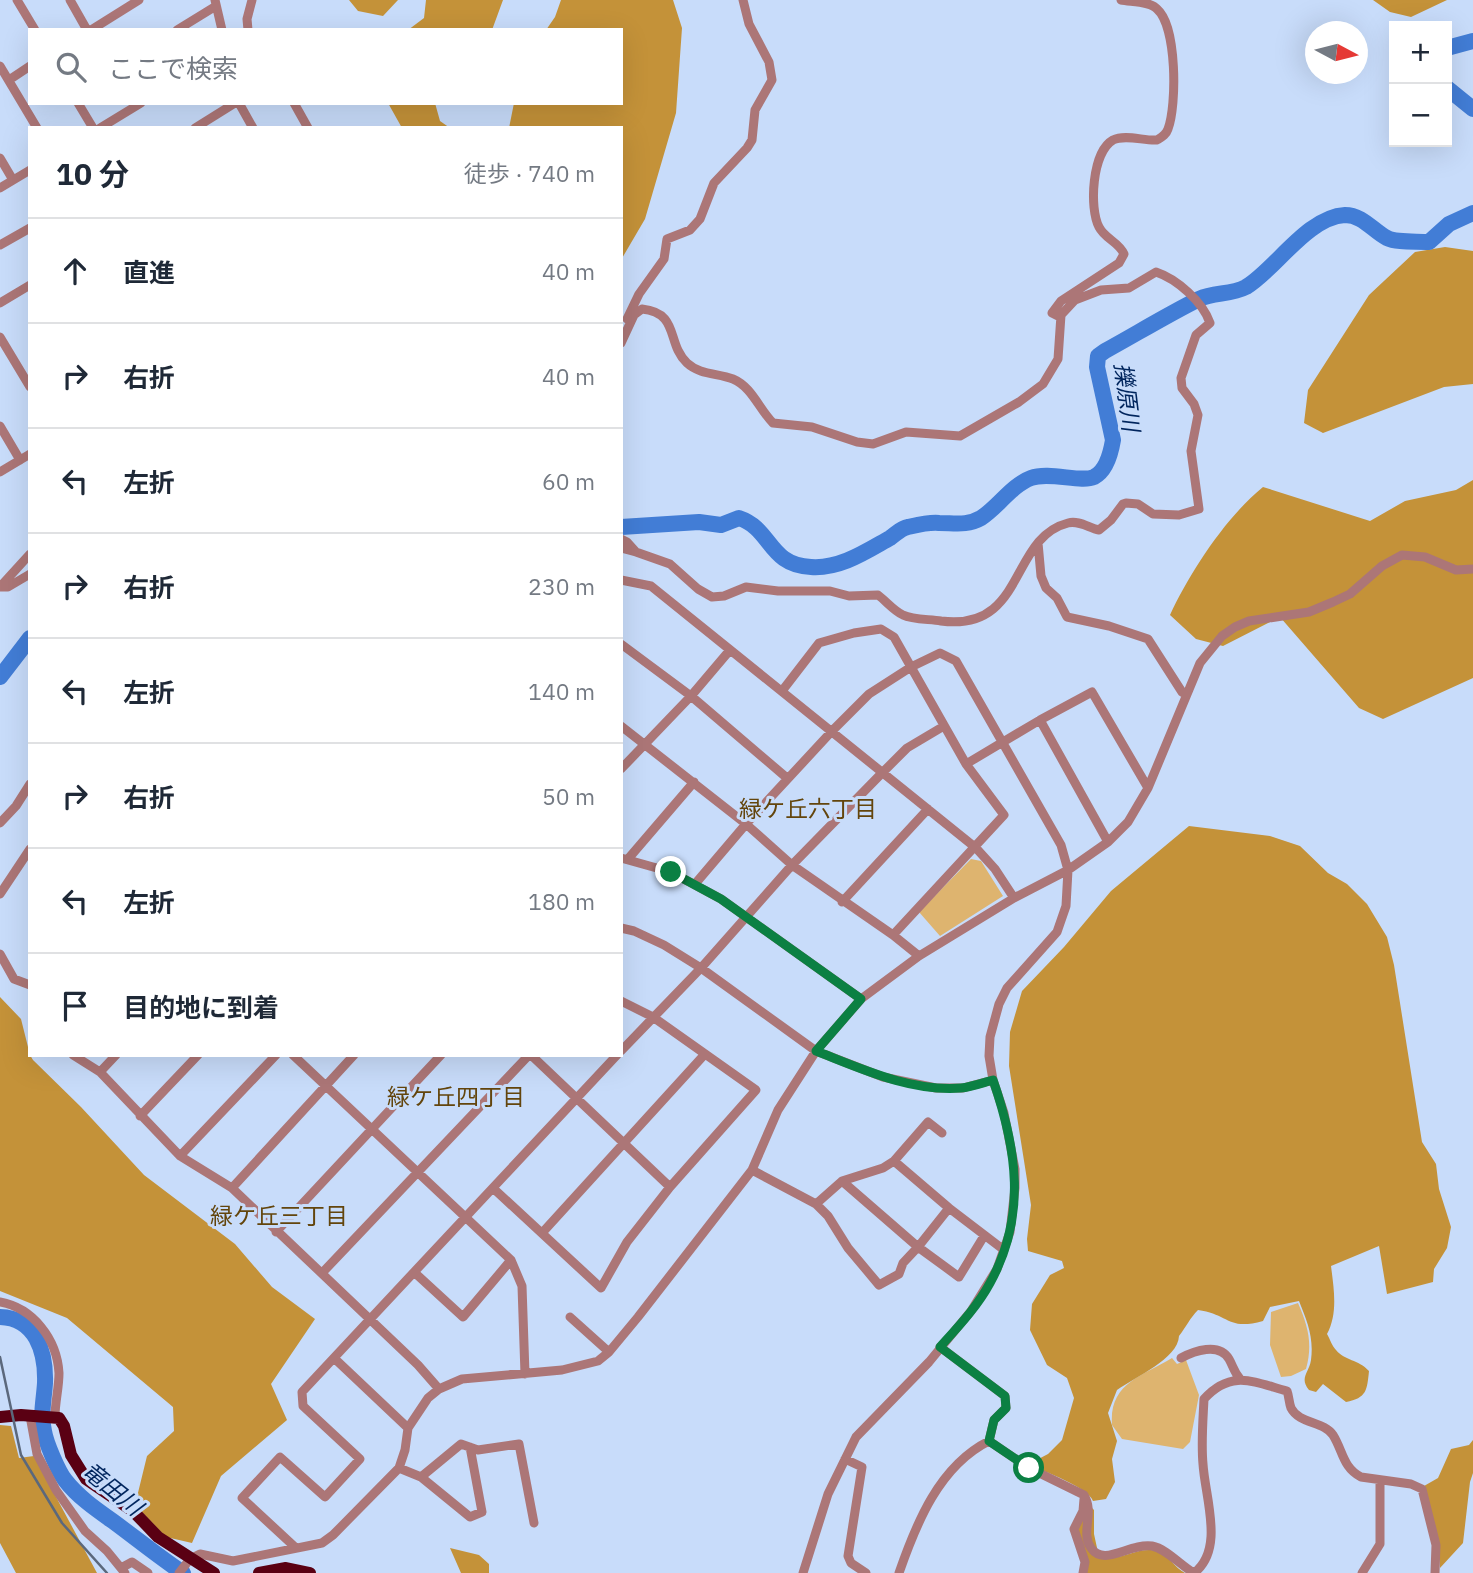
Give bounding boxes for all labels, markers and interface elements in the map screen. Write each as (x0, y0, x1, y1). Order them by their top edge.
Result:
north arrow (1305, 21, 1368, 84)
map controls (1389, 21, 1452, 147)
button: + (1389, 21, 1452, 84)
search box (28, 28, 623, 105)
icon: search (52, 48, 90, 86)
text: ここで検索 (108, 51, 238, 85)
button: − (1389, 84, 1452, 147)
text: 10 分 (56, 154, 129, 193)
text: 徒歩 · 740 m (464, 158, 595, 188)
icon: ahead (56, 252, 94, 290)
text: 直進 (123, 255, 175, 289)
text: 40 m (542, 256, 595, 286)
icon: right (56, 357, 94, 395)
text: 右折 (123, 360, 175, 394)
text: 40 m (542, 361, 595, 391)
water label: 擽原川 (1109, 361, 1147, 436)
icon: left (56, 462, 94, 500)
text: 左折 (123, 465, 175, 499)
text: 60 m (542, 466, 595, 496)
icon: right (56, 567, 94, 605)
text: 右折 (123, 570, 175, 604)
text: 230 m (528, 571, 595, 601)
icon: left (56, 672, 94, 710)
text: 左折 (123, 675, 175, 709)
text: 140 m (528, 676, 595, 706)
icon: right (56, 777, 94, 815)
text: 右折 (123, 780, 175, 814)
text: 50 m (542, 781, 595, 811)
district label: 緑ケ丘六丁目 (739, 793, 877, 823)
route end (655, 856, 686, 887)
icon: left (56, 882, 94, 920)
text: 左折 (123, 885, 175, 919)
text: 180 m (528, 886, 595, 916)
icon: arrive (56, 987, 94, 1025)
text: 目的地に到着 (123, 990, 279, 1024)
district label: 緑ケ丘四丁目 (387, 1081, 525, 1111)
district label: 緑ケ丘三丁目 (210, 1200, 348, 1230)
route start (1013, 1452, 1044, 1483)
water label: 竜田川 (77, 1455, 152, 1523)

